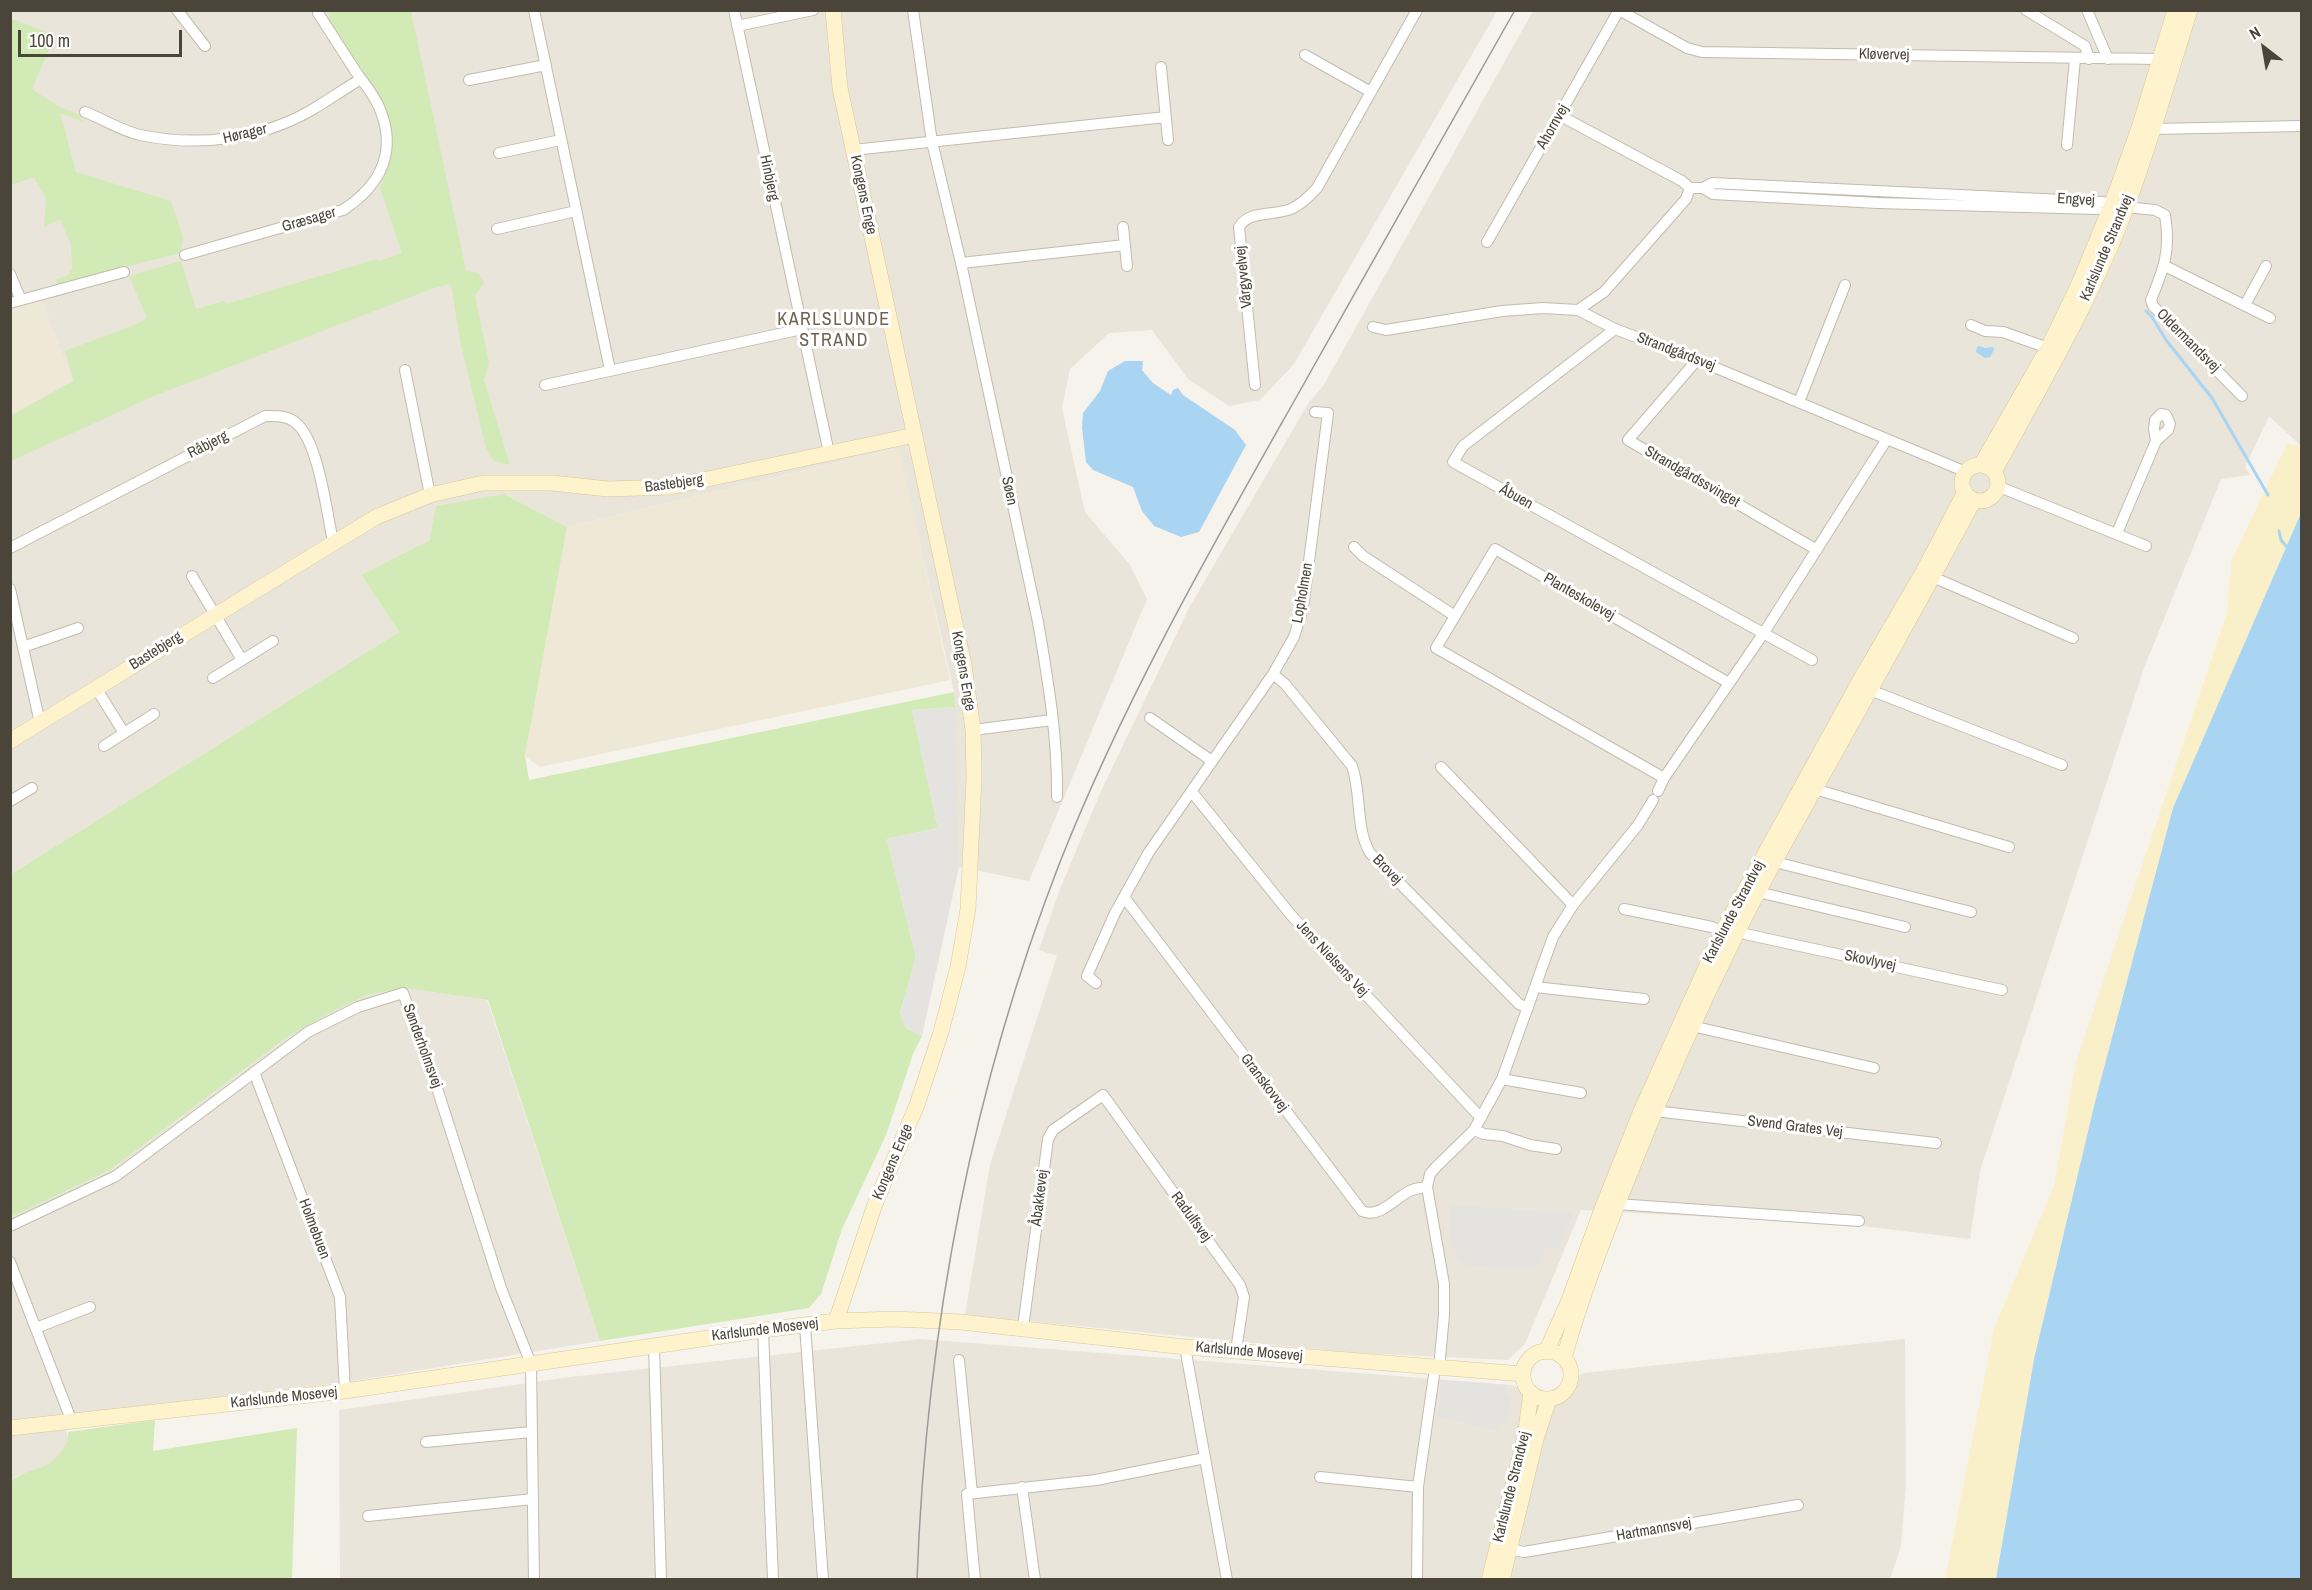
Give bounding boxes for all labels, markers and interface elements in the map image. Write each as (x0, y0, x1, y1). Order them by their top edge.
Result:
scale bar (21, 18, 184, 56)
north arrow (2234, 18, 2294, 78)
text: N (2245, 21, 2264, 44)
text: 100 m (29, 28, 70, 53)
street label: Kløvervej (1859, 46, 1909, 64)
street label: Ahornvej (1533, 101, 1573, 153)
street label: Hørager (221, 120, 269, 148)
street label: Hinbjerg (755, 153, 783, 203)
street label: Kongens Enge (846, 154, 880, 236)
street label: Engvej (2057, 190, 2095, 210)
street label: Karlslunde Strandvej (2077, 192, 2137, 304)
street label: Græsager (280, 204, 338, 236)
street label: Vårgyvelvej (1232, 245, 1256, 309)
street label: Oldermandsvej (2152, 305, 2224, 377)
district label: KARLSLUNDE STRAND (777, 309, 891, 352)
street label: Strandgårdsvej (1634, 329, 1718, 375)
street label: Råbjerg (185, 427, 231, 463)
street label: Strandgårdssvinget (1641, 443, 1743, 511)
street label: Bastebjerg (644, 471, 704, 497)
street label: Søen (997, 475, 1021, 507)
street label: Åbuen (1496, 481, 1536, 513)
street label: Lopholmen (1289, 561, 1317, 625)
street label: Planteskolevej (1540, 569, 1618, 625)
street label: Bastebjerg (126, 628, 186, 674)
street label: Kongens Enge (947, 630, 979, 712)
street label: Brovej (1368, 851, 1406, 889)
street label: Karlslunde Strandvej (1699, 858, 1769, 966)
street label: Jens Nielsens Vej (1292, 917, 1372, 1001)
street label: Skovlyvej (1843, 947, 1897, 975)
street label: Sønderholmsvej (398, 1001, 446, 1091)
street label: Granskovvej (1236, 1050, 1292, 1116)
street label: Svend Grates Vej (1746, 1112, 1844, 1142)
street label: Kongens Enge (869, 1121, 917, 1203)
street label: Åbakkevej (1028, 1169, 1052, 1227)
street label: Radulfsvej (1167, 1188, 1215, 1246)
street label: Holmebuen (294, 1196, 334, 1262)
street label: Karlslunde Mosevej (711, 1315, 819, 1345)
street label: Karlslunde Mosevej (1195, 1338, 1303, 1366)
street label: Karlslunde Mosevej (230, 1383, 338, 1413)
street label: Karlslunde Strandvej (1490, 1430, 1534, 1544)
street label: Hartmannsvej (1615, 1515, 1693, 1545)

